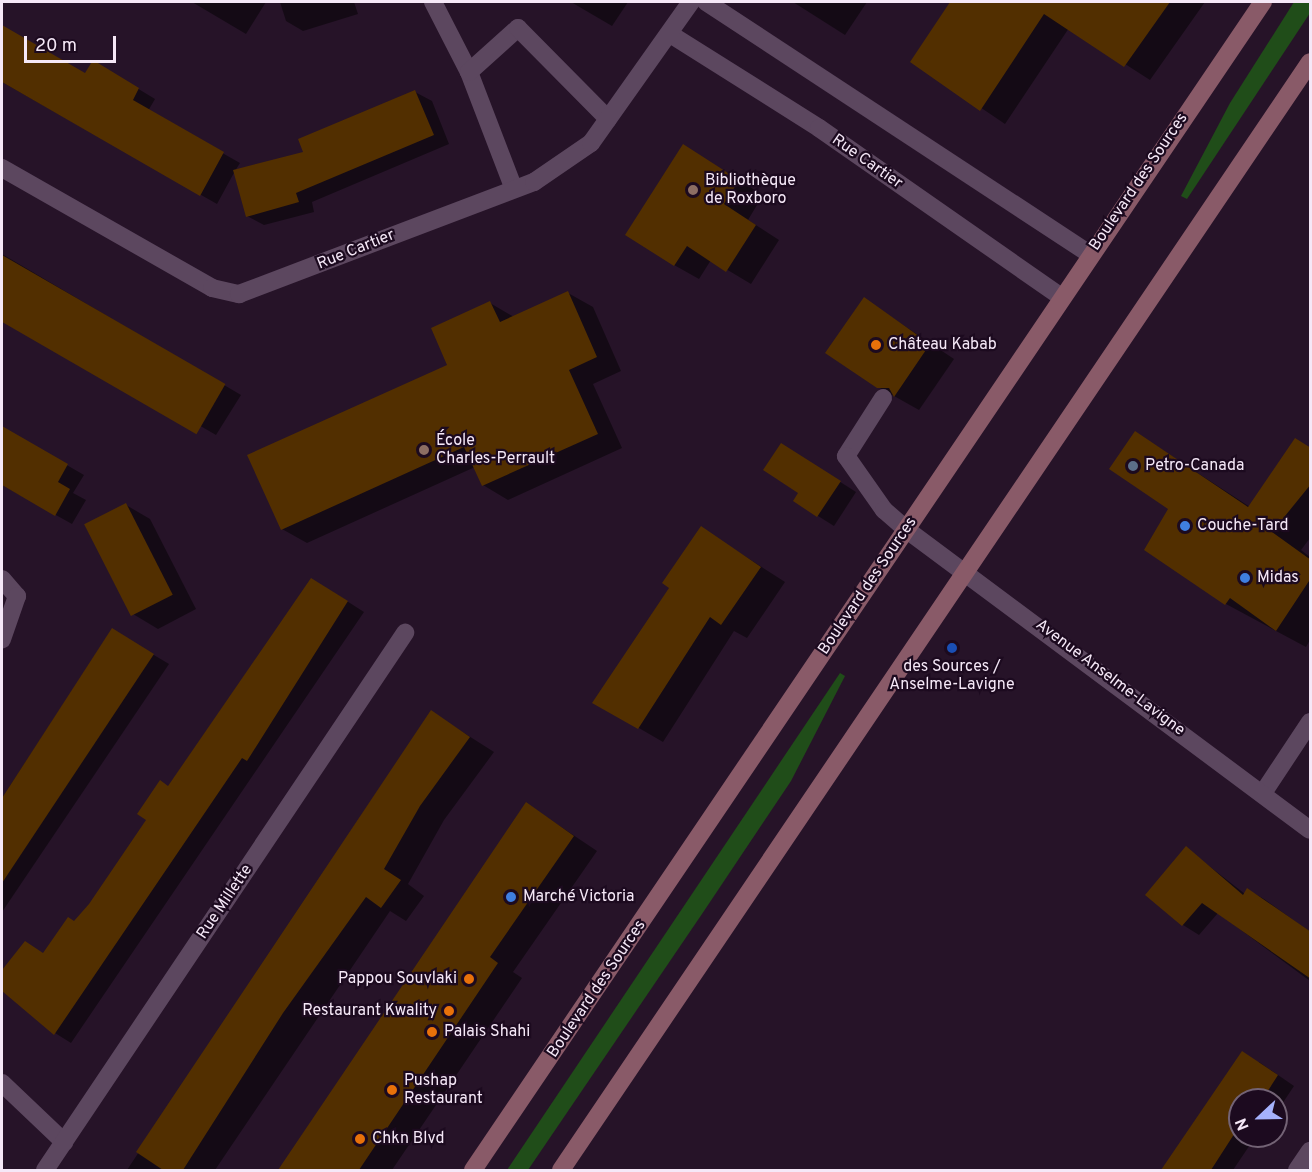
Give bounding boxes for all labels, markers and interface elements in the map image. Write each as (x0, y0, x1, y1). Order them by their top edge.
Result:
scale bar (27, 24, 118, 62)
text: 20 m (35, 35, 77, 58)
street label: Boulevard des Sources (1086, 109, 1192, 255)
street label: Rue Cartier (828, 131, 906, 193)
place label: Bibliothèque de Roxboro (705, 171, 796, 209)
marker: Bibliothèque de Roxboro (686, 183, 700, 197)
street label: Rue Cartier (314, 226, 398, 274)
place label: Château Kabab (888, 335, 997, 355)
marker: Château Kabab (869, 338, 883, 352)
place label: École Charles-Perrault (436, 431, 555, 469)
marker: École Charles-Perrault (417, 443, 431, 457)
place label: Petro-Canada (1145, 456, 1244, 476)
marker: Petro-Canada (1126, 459, 1140, 473)
street label: Boulevard des Sources (815, 513, 921, 659)
place label: Couche-Tard (1197, 516, 1289, 536)
marker: Couche-Tard (1178, 519, 1192, 533)
place label: Midas (1257, 568, 1299, 588)
marker: Midas (1238, 571, 1252, 585)
street label: Avenue Anselme-Lavigne (1031, 615, 1189, 741)
marker: des Sources / Anselme-Lavigne (945, 641, 959, 655)
place label: des Sources / Anselme-Lavigne (889, 657, 1015, 695)
street label: Rue Millette (193, 861, 257, 943)
place label: Marché Victoria (523, 887, 635, 907)
marker: Marché Victoria (504, 890, 518, 904)
street label: Boulevard des Sources (544, 916, 650, 1062)
place label: Pappou Souvlaki (338, 969, 457, 989)
marker: Pappou Souvlaki (462, 972, 476, 986)
place label: Restaurant Kwality (302, 1001, 437, 1021)
marker: Restaurant Kwality (442, 1004, 456, 1018)
place label: Palais Shahi (444, 1022, 530, 1042)
marker: Palais Shahi (425, 1025, 439, 1039)
place label: Pushap Restaurant (404, 1071, 483, 1109)
marker: Pushap Restaurant (385, 1083, 399, 1097)
north arrow (1228, 1088, 1288, 1148)
text: N (1232, 1115, 1255, 1133)
place label: Chkn Blvd (372, 1129, 445, 1149)
marker: Chkn Blvd (353, 1132, 367, 1146)

